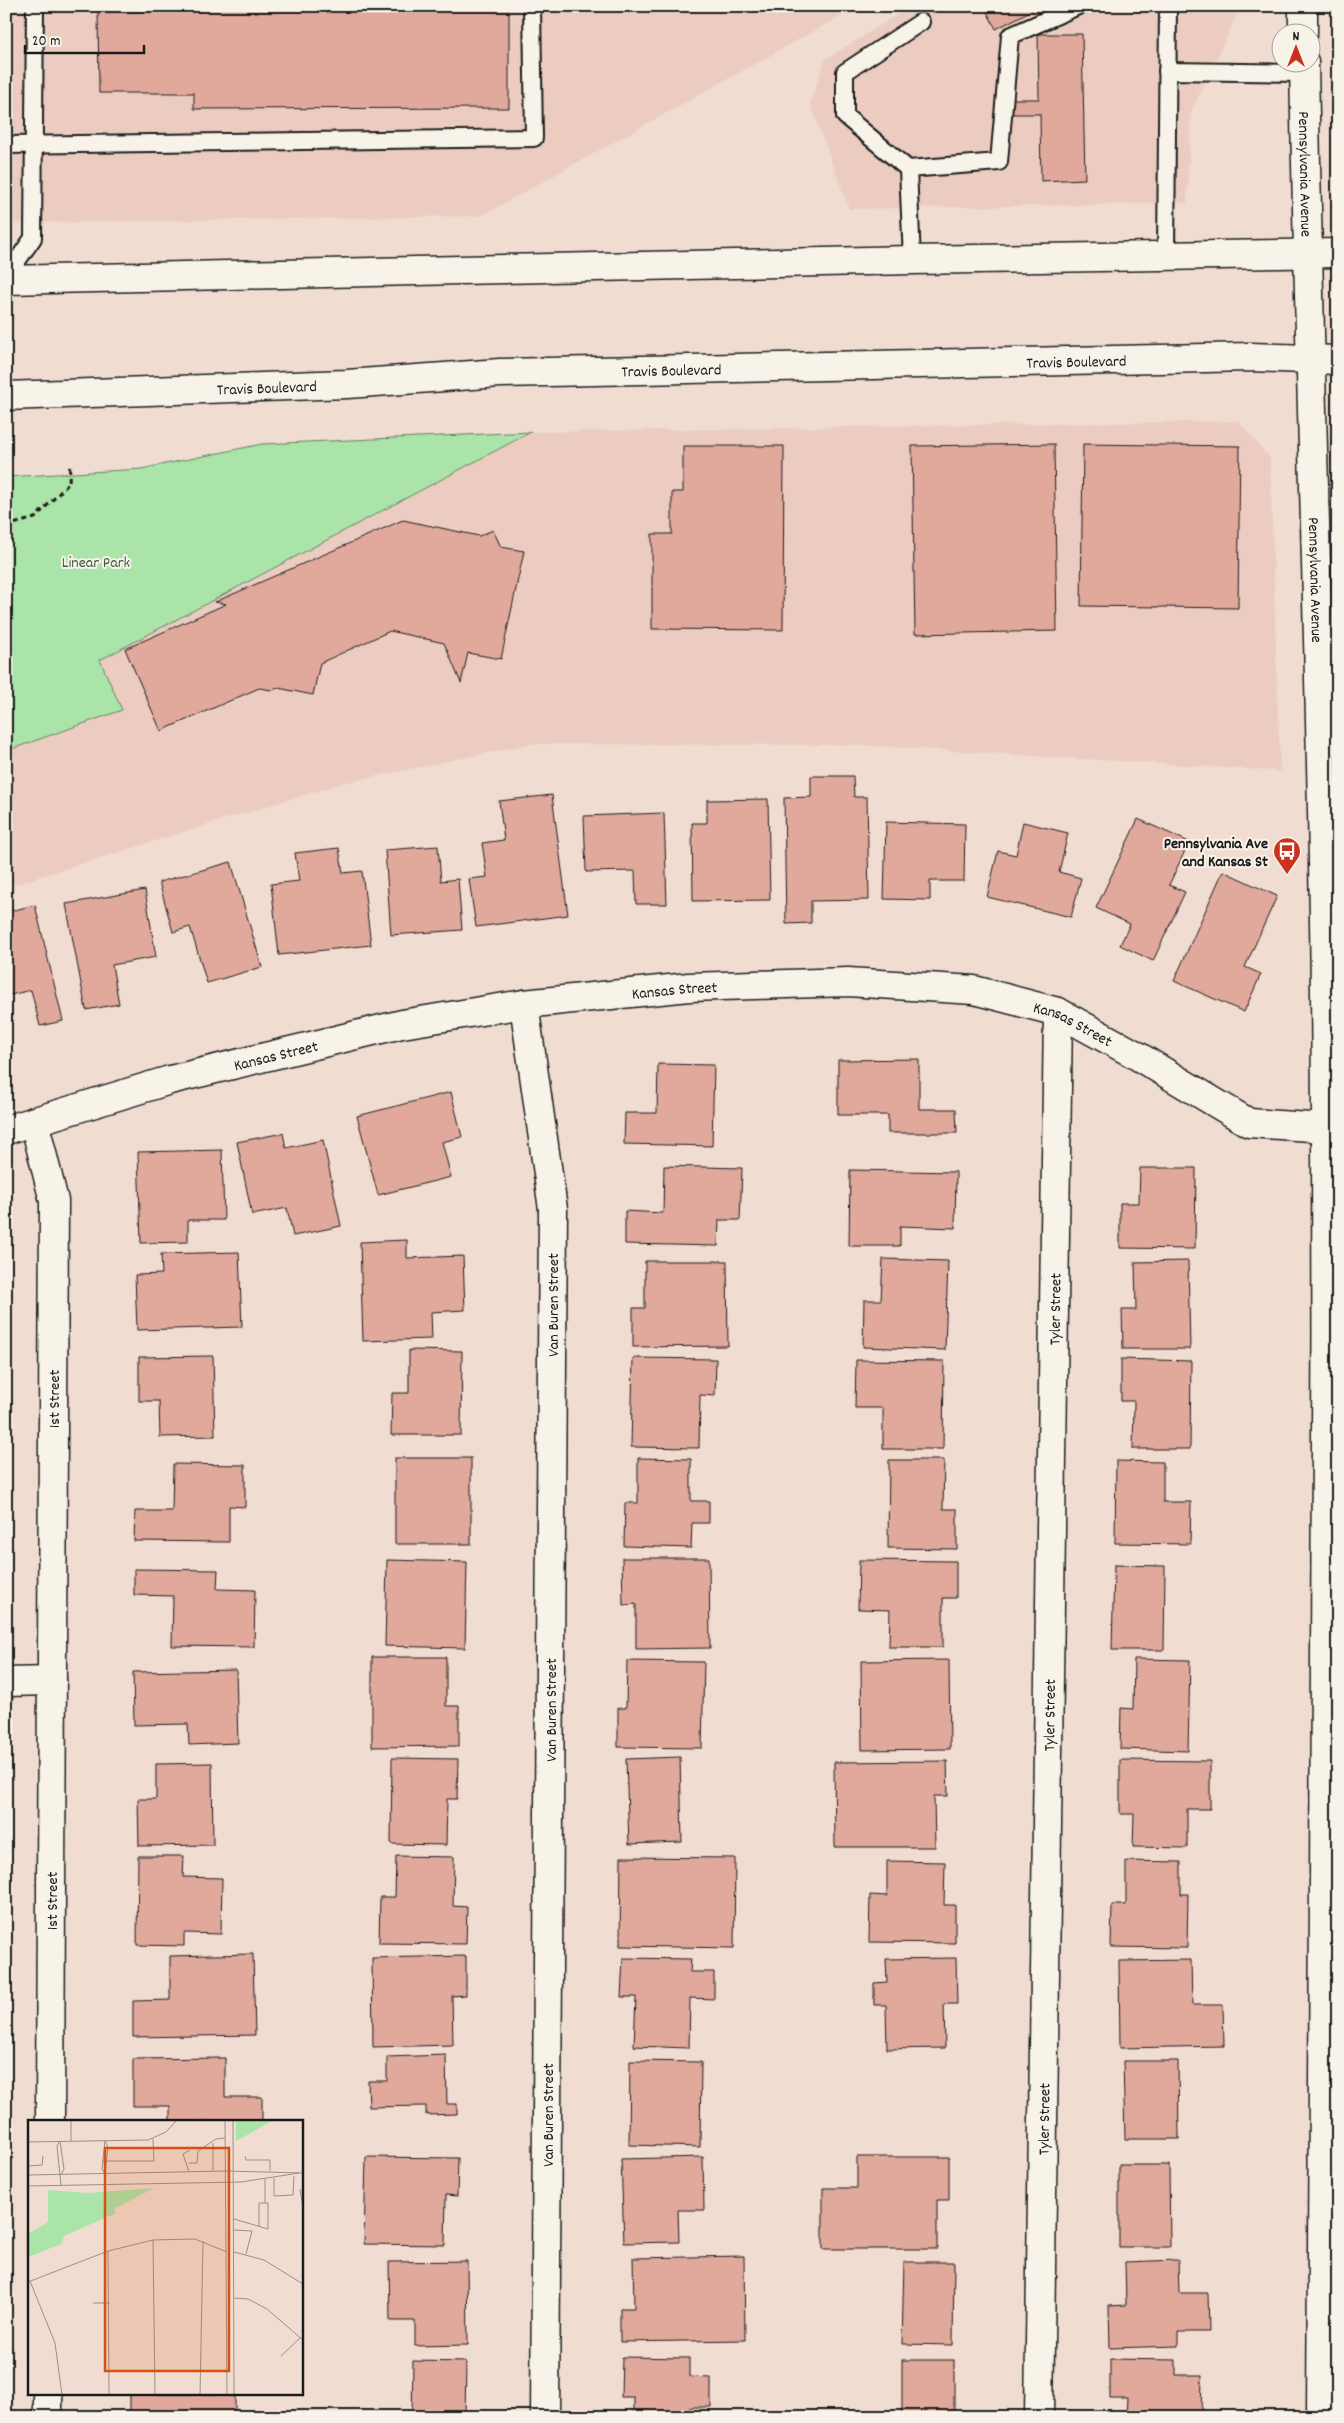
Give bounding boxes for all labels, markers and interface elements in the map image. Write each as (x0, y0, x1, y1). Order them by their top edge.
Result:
scale bar (25, 22, 144, 54)
north arrow (1272, 22, 1322, 72)
text: N (1293, 27, 1300, 47)
text: 20 m (32, 31, 60, 53)
street label: Pennsylvania Avenue (1291, 111, 1317, 237)
street label: Travis Boulevard (1026, 351, 1127, 376)
street label: Travis Boulevard (621, 359, 722, 384)
street label: Travis Boulevard (217, 376, 317, 403)
street label: Pennsylvania Avenue (1301, 517, 1327, 643)
park label: Linear Park (62, 552, 130, 575)
place label: Pennsylvania Ave and Kansas St (1164, 833, 1268, 874)
bus stop icon: Pennsylvania Ave and Kansas St (1272, 836, 1302, 875)
street label: Kansas Street (631, 977, 718, 1007)
street label: Kansas Street (1031, 997, 1116, 1054)
street label: Kansas Street (232, 1036, 321, 1078)
street label: Van Buren Street (543, 1253, 566, 1357)
street label: Tyler Street (1044, 1273, 1068, 1345)
street label: 1st Street (44, 1370, 67, 1428)
street label: Van Buren Street (541, 1658, 564, 1762)
street label: Tyler Street (1039, 1679, 1063, 1751)
street label: 1st Street (42, 1872, 65, 1930)
street label: Van Buren Street (538, 2063, 561, 2167)
street label: Tyler Street (1034, 2083, 1058, 2155)
inset map (28, 2120, 302, 2396)

